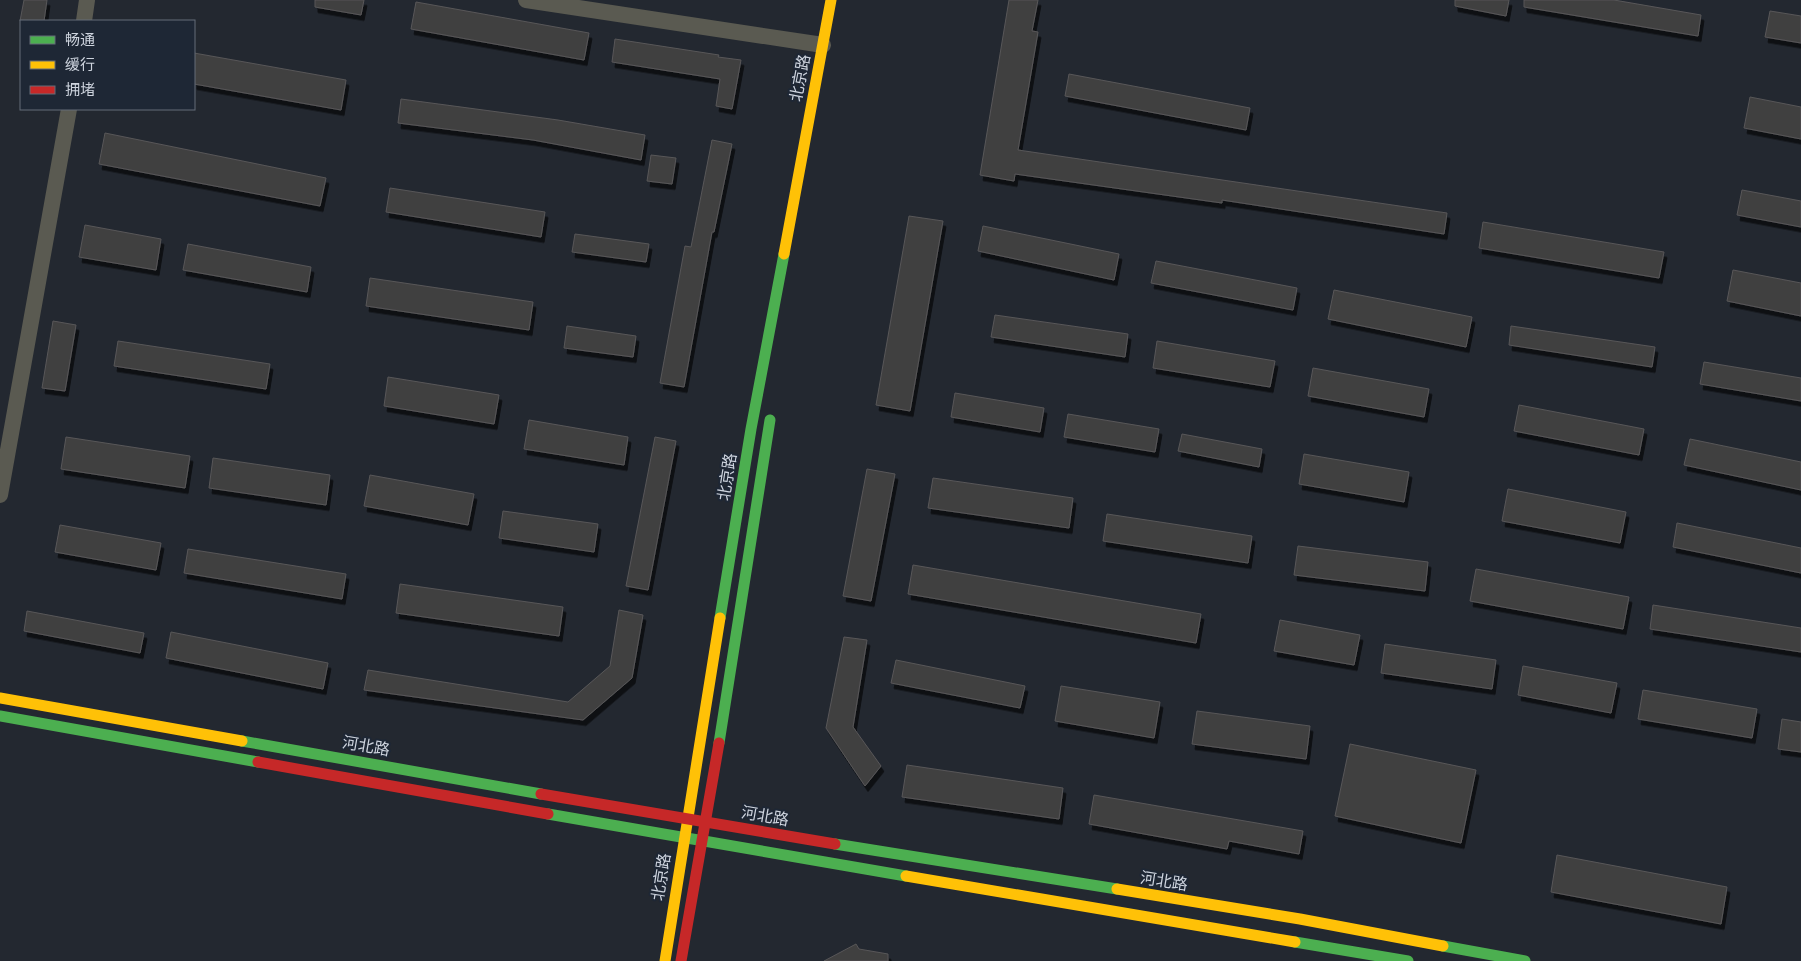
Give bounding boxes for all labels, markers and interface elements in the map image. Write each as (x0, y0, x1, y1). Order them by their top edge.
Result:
legend (20, 20, 195, 110)
text: 畅通 (65, 29, 95, 50)
street label: 北京路 (784, 52, 816, 104)
text: 缓行 (65, 54, 95, 75)
text: 拥堵 (65, 79, 95, 100)
street label: 北京路 (712, 451, 742, 503)
street label: 河北路 (340, 731, 392, 761)
street label: 河北路 (739, 801, 791, 831)
street label: 北京路 (646, 851, 676, 903)
street label: 河北路 (1138, 866, 1190, 896)

